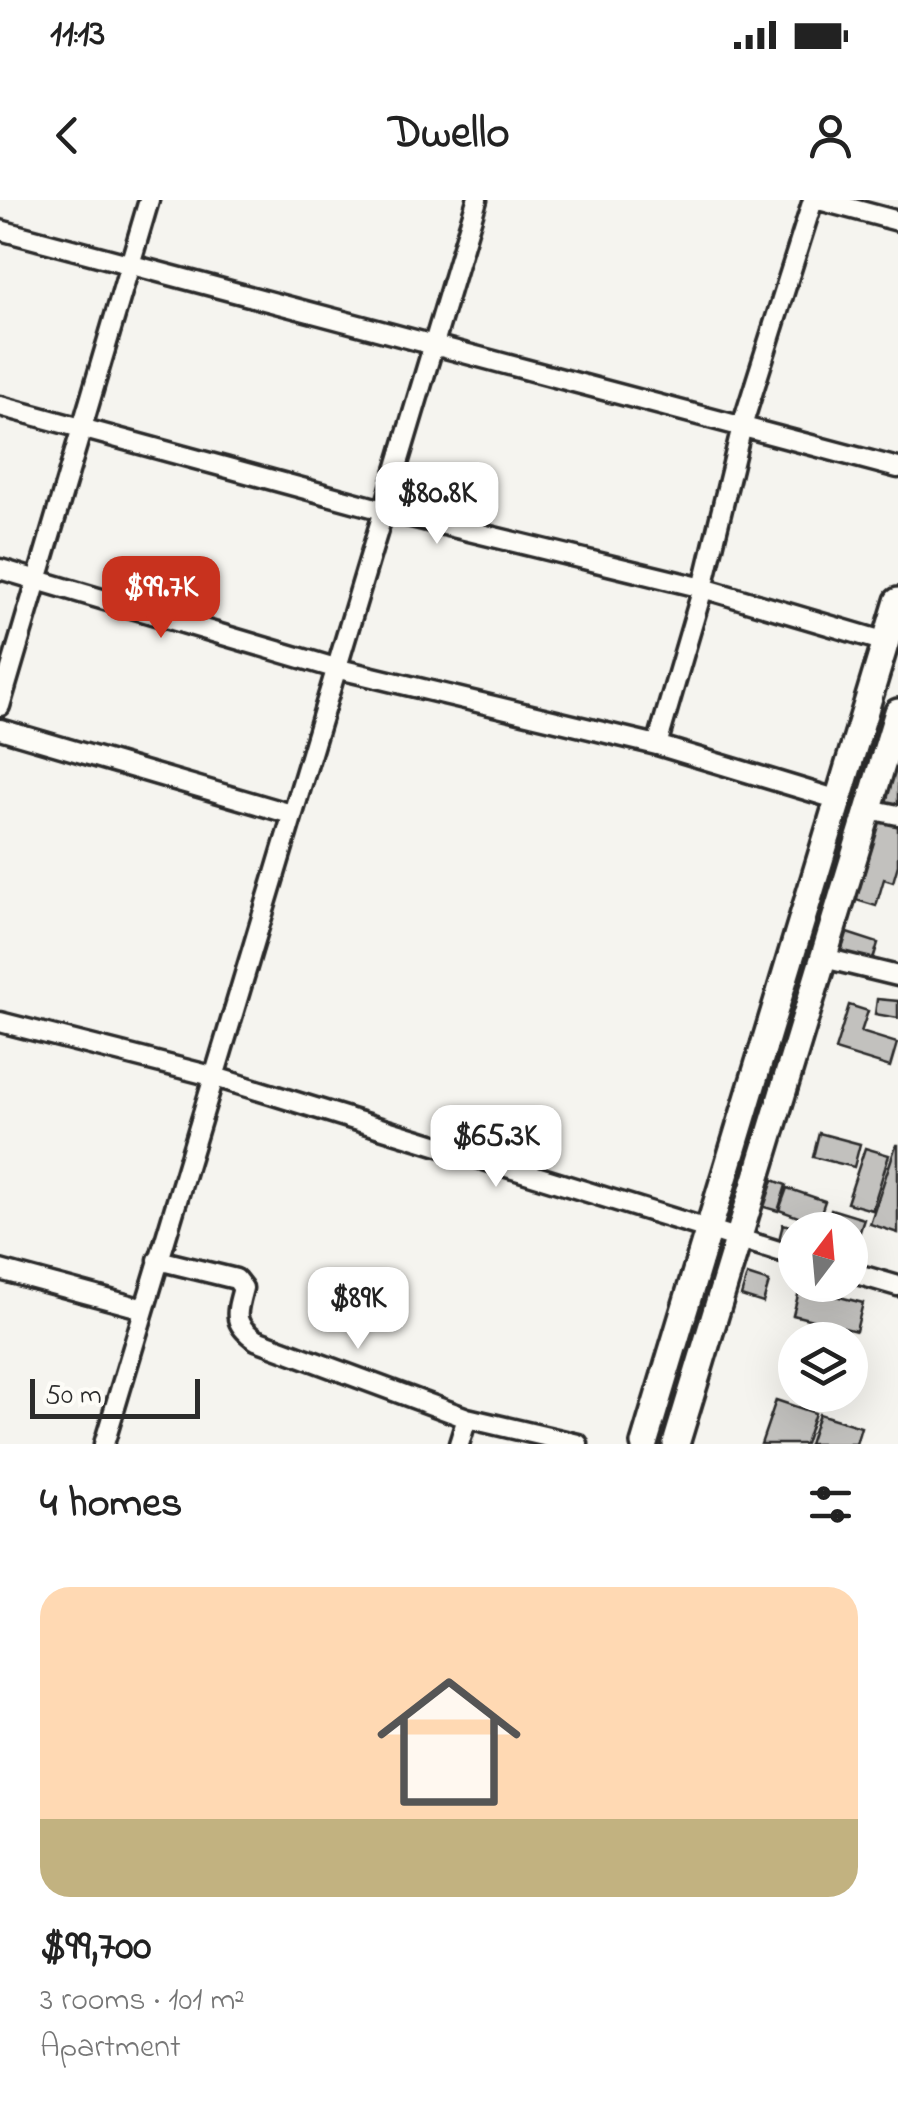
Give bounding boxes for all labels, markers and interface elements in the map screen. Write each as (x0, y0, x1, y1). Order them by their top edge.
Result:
text: 11:13 (50, 7, 105, 63)
text: Dwello (388, 102, 510, 168)
icon: back (40, 108, 95, 163)
icon: person (803, 108, 858, 163)
pin: $80.8K (356, 462, 518, 547)
text: $80.8K (397, 471, 477, 518)
pin: $99.7K (80, 556, 242, 641)
text: $99.7K (124, 565, 198, 612)
pin: $65.3K (415, 1105, 577, 1190)
text: $65.3K (452, 1114, 540, 1161)
north arrow (778, 1212, 868, 1302)
map controls (778, 1212, 868, 1412)
pin: $89K (299, 1267, 417, 1352)
text: $89K (330, 1276, 386, 1323)
button: layers (778, 1322, 868, 1412)
scale bar (30, 1374, 200, 1418)
text: 50 m (45, 1376, 102, 1417)
text: 4 homes (40, 1474, 182, 1535)
icon: filters (803, 1477, 858, 1532)
icon: home (359, 1652, 539, 1832)
text: $99,700 (40, 1917, 152, 1978)
text: 3 rooms · 101 m² (40, 1978, 245, 2025)
text: Apartment (40, 2025, 181, 2072)

